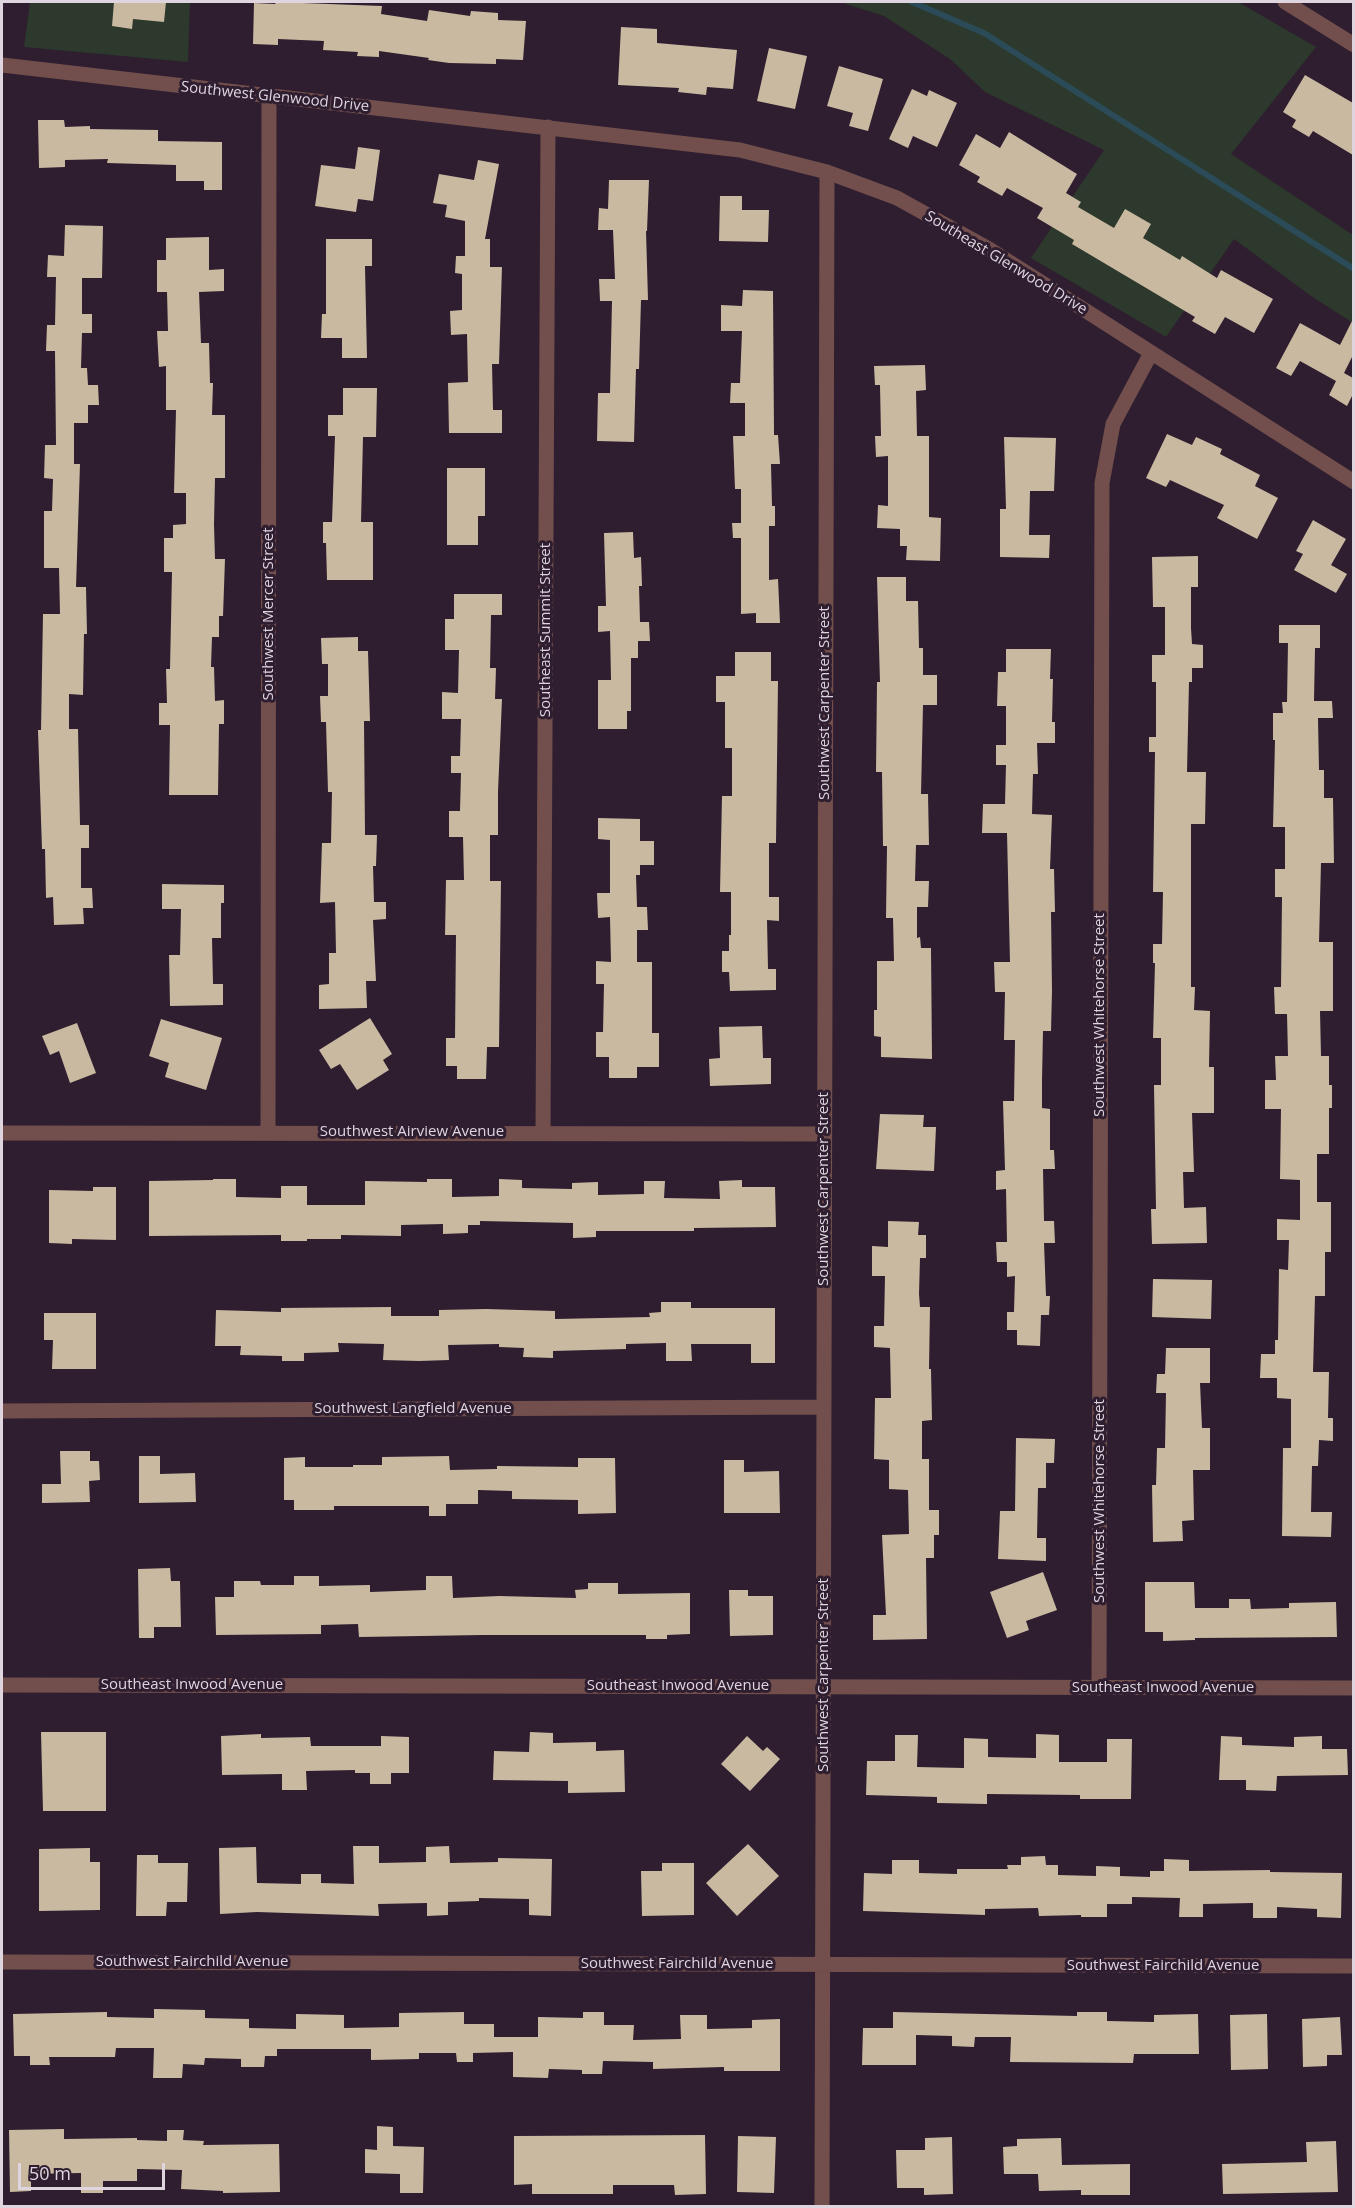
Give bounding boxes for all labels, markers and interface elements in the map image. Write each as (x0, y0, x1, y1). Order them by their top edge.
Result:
street label: Southwest Glenwood Drive (180, 78, 370, 116)
street label: Southeast Glenwood Drive (922, 207, 1090, 319)
street label: Southwest Mercer Street (260, 527, 278, 701)
street label: Southeast Summit Street (537, 543, 555, 717)
street label: Southwest Carpenter Street (816, 606, 834, 800)
street label: Southwest Whitehorse Street (1091, 913, 1109, 1117)
street label: Southwest Carpenter Street (815, 1092, 833, 1286)
street label: Southwest Airview Avenue (320, 1123, 504, 1141)
street label: Southwest Whitehorse Street (1091, 1399, 1109, 1603)
street label: Southwest Langfield Avenue (314, 1400, 512, 1418)
street label: Southwest Carpenter Street (815, 1578, 833, 1772)
street label: Southeast Inwood Avenue (101, 1676, 283, 1694)
street label: Southeast Inwood Avenue (587, 1677, 769, 1695)
street label: Southeast Inwood Avenue (1072, 1679, 1254, 1697)
street label: Southwest Fairchild Avenue (96, 1953, 288, 1971)
street label: Southwest Fairchild Avenue (581, 1955, 773, 1973)
street label: Southwest Fairchild Avenue (1067, 1957, 1259, 1975)
scale bar (21, 2151, 168, 2189)
text: 50 m (29, 2161, 71, 2185)

